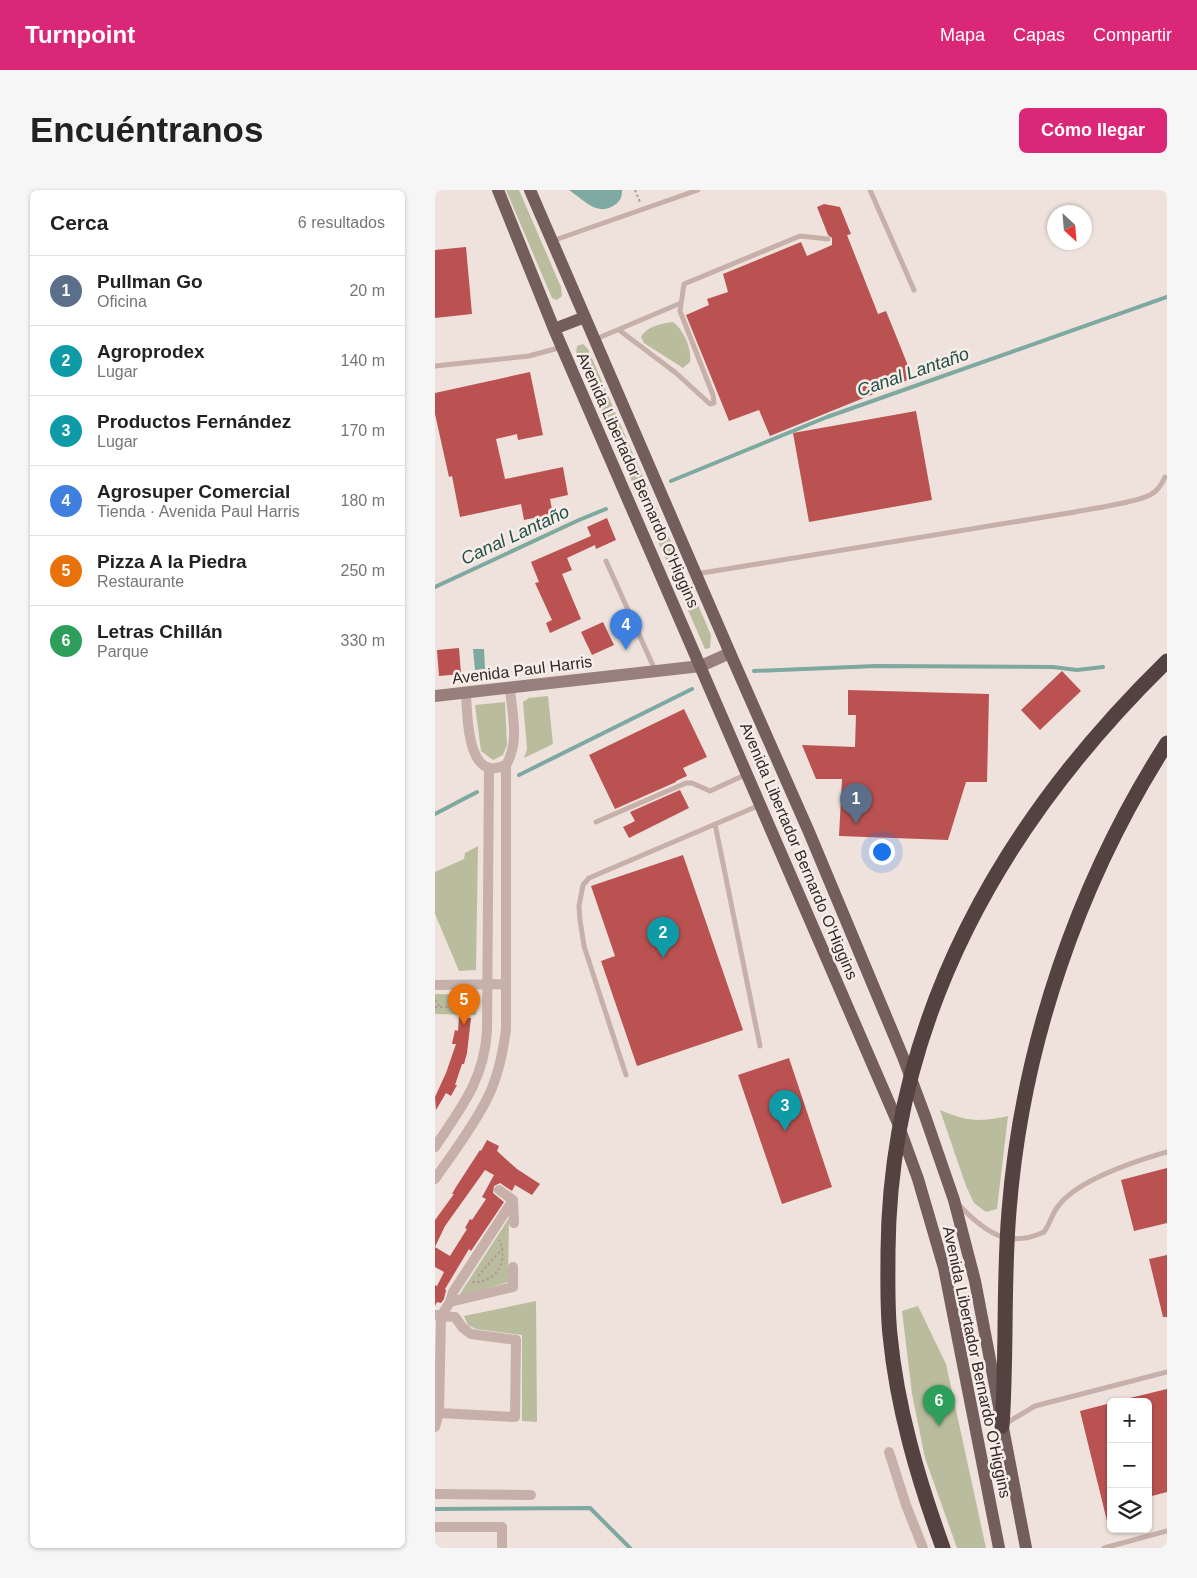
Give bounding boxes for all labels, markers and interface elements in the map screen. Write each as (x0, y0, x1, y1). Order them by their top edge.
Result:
text: Turnpoint (25, 21, 135, 48)
text: Mapa (940, 25, 985, 45)
text: Capas (1013, 25, 1065, 45)
text: Compartir (1093, 25, 1172, 45)
button: Cómo llegar (1019, 108, 1167, 153)
text: Encuéntranos (30, 110, 263, 149)
north arrow (1047, 205, 1092, 250)
text: Cerca (50, 211, 108, 234)
text: 6 resultados (298, 214, 385, 231)
text: Pullman Go (97, 271, 203, 292)
text: 1 (62, 282, 70, 299)
text: 20 m (349, 282, 385, 299)
text: Oficina (97, 293, 147, 310)
text: Agroprodex (97, 341, 205, 362)
water label: Canal Lantaño (854, 343, 972, 401)
street label: Avenida Libertador Bernardo O'Higgins (574, 350, 702, 610)
text: 2 (62, 352, 70, 369)
text: 140 m (341, 352, 385, 369)
text: Lugar (97, 363, 138, 380)
text: Productos Fernández (97, 411, 291, 432)
text: 3 (62, 422, 70, 439)
text: 170 m (341, 422, 385, 439)
text: Lugar (97, 433, 138, 450)
text: Agrosuper Comercial (97, 481, 290, 502)
text: 4 (62, 492, 70, 509)
text: 180 m (341, 492, 385, 509)
water label: Canal Lantaño (458, 501, 572, 569)
text: Tienda · Avenida Paul Harris (97, 503, 300, 520)
text: Pizza A la Piedra (97, 551, 247, 572)
text: 5 (62, 562, 70, 579)
text: 250 m (341, 562, 385, 579)
text: Restaurante (97, 573, 184, 590)
pin: 4 (610, 609, 642, 650)
text: Letras Chillán (97, 621, 223, 642)
text: 6 (62, 632, 70, 649)
text: 330 m (341, 632, 385, 649)
text: Parque (97, 643, 149, 660)
street label: Avenida Paul Harris (451, 653, 593, 687)
street label: Avenida Libertador Bernardo O'Higgins (737, 720, 861, 982)
pin: 1 (840, 783, 872, 824)
your location (869, 839, 895, 865)
pin: 2 (647, 917, 679, 958)
pin: 5 (448, 984, 480, 1025)
pin: 3 (769, 1090, 801, 1131)
street label: Avenida Libertador Bernardo O'Higgins (940, 1224, 1014, 1500)
pin: 6 (923, 1385, 955, 1426)
map controls (1107, 1398, 1152, 1533)
button: + (1107, 1398, 1152, 1443)
button: − (1107, 1443, 1152, 1488)
button: layers (1107, 1488, 1152, 1533)

